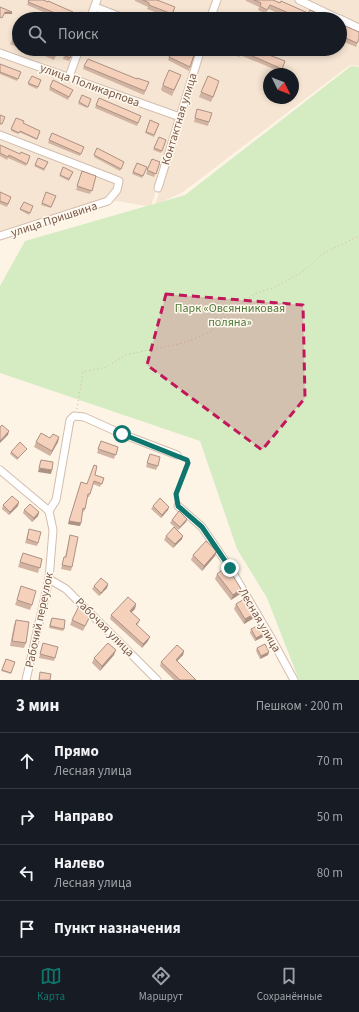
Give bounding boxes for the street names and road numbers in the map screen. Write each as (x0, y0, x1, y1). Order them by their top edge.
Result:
street label: улица Поликарпова (38, 60, 142, 111)
street label: Контактная улица (157, 71, 202, 167)
street label: улица Пришвина (9, 198, 99, 241)
street label: Рабочий переулок (21, 571, 58, 669)
street label: Лесная улица (234, 585, 285, 656)
street label: Рабочая улица (71, 594, 138, 661)

